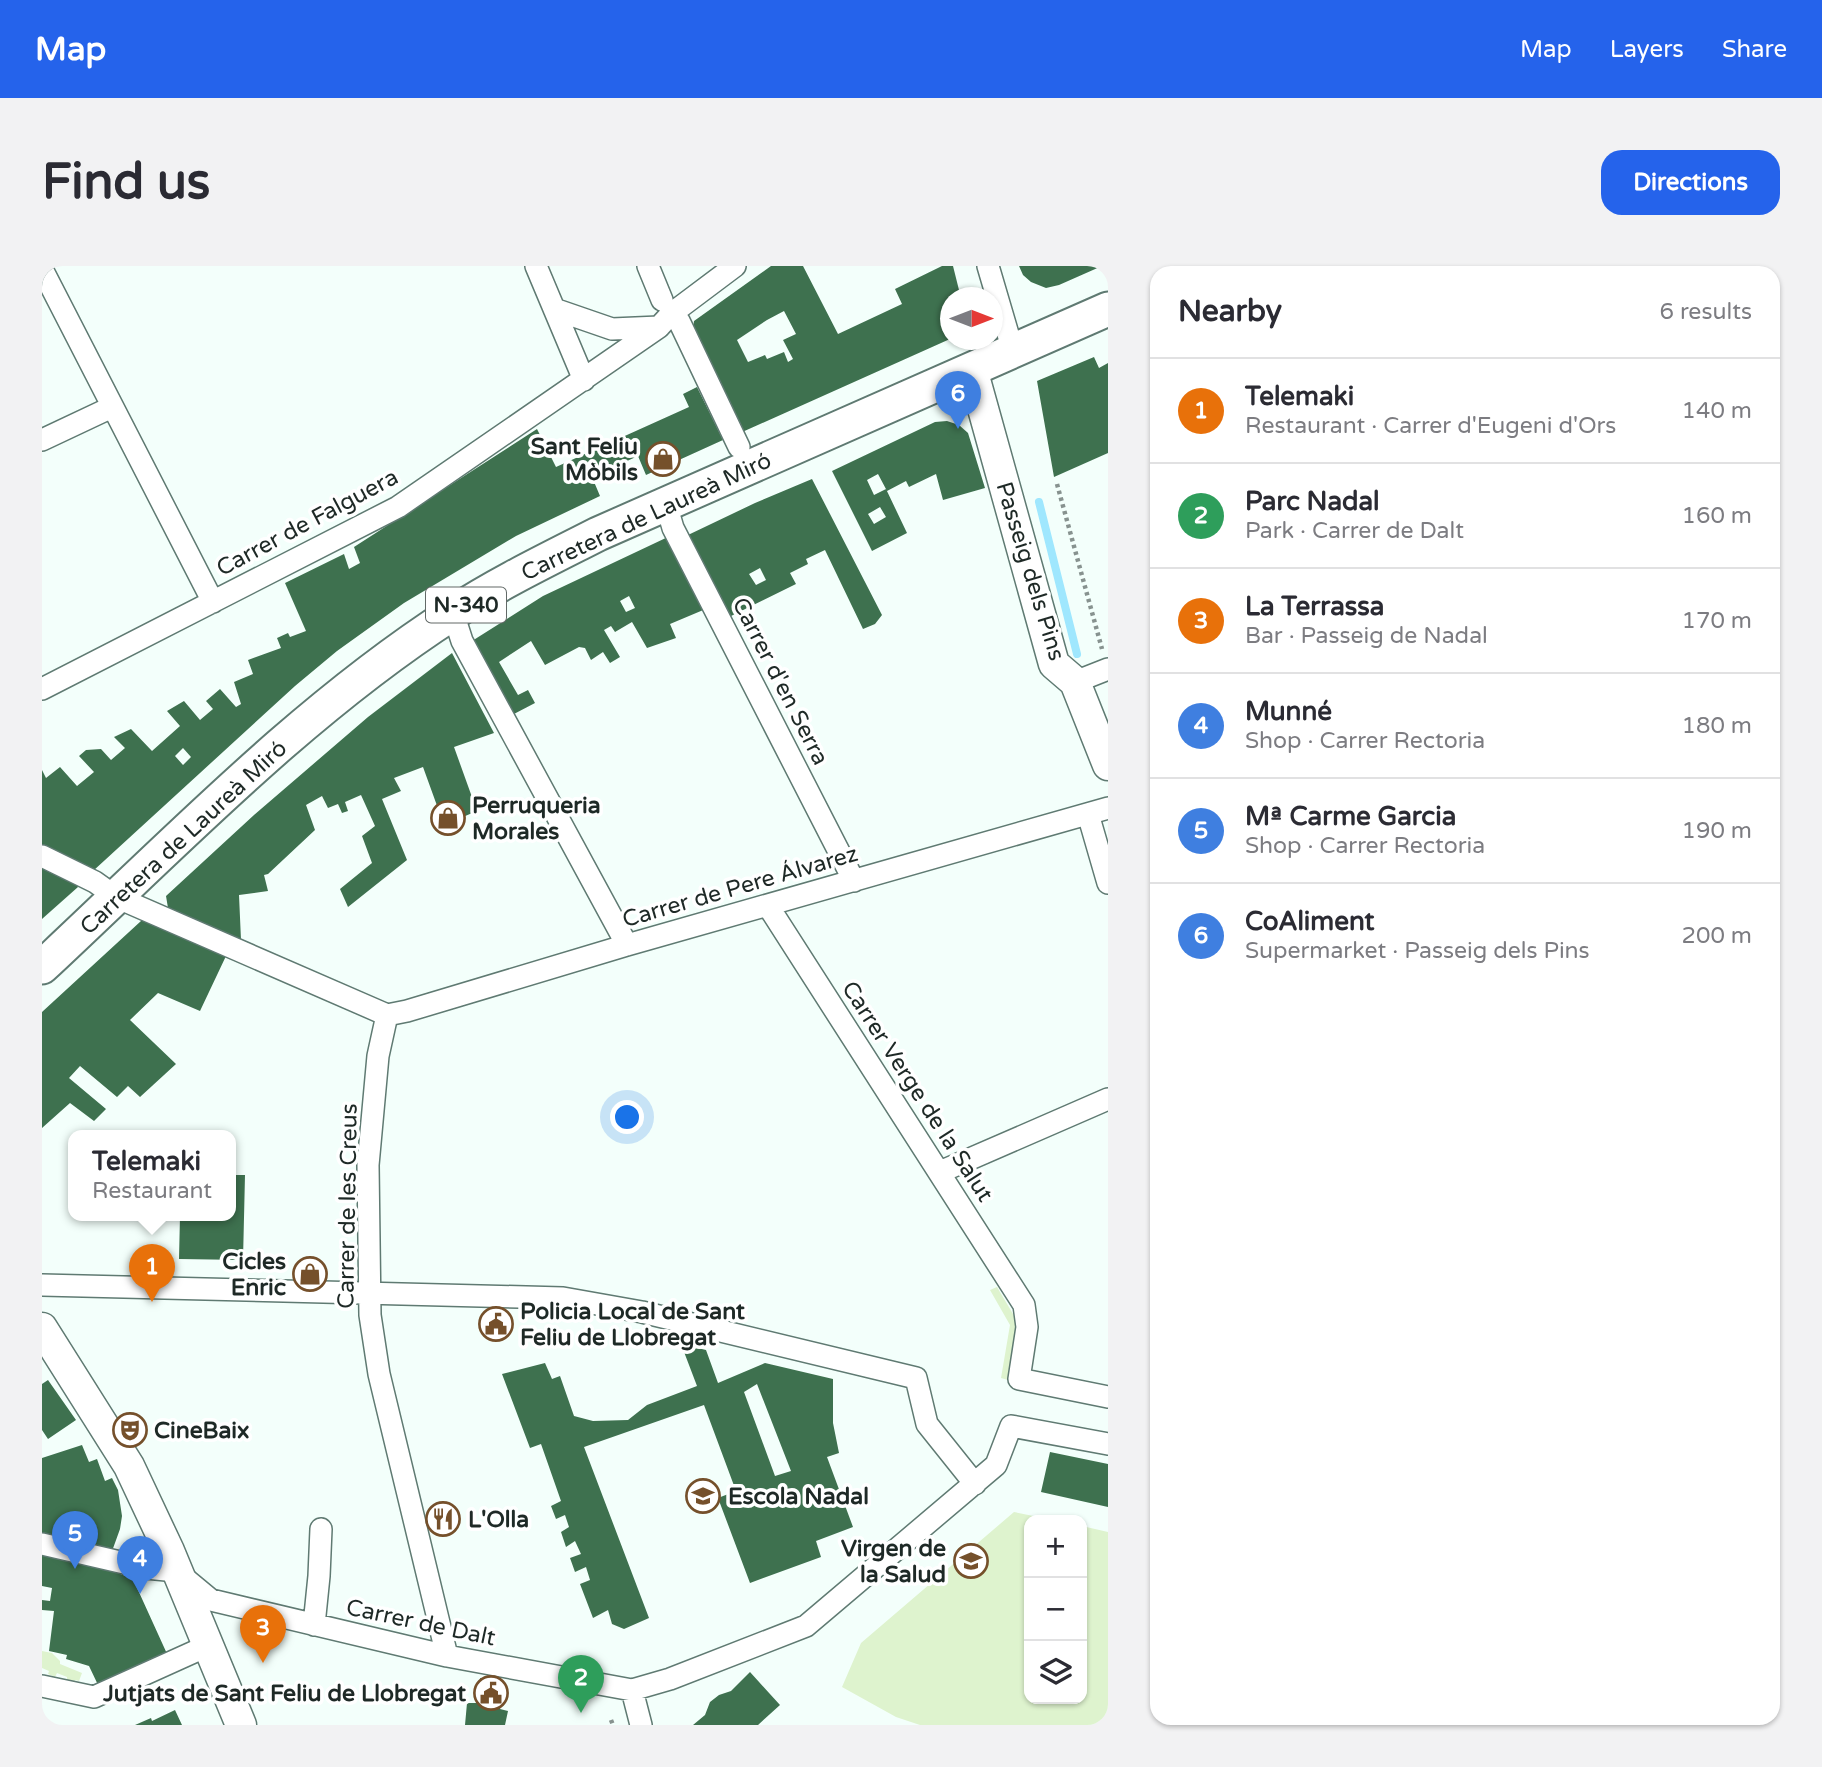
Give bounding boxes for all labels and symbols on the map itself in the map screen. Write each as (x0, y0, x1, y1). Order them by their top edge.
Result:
north arrow (940, 287, 1003, 350)
pin: 6 (935, 371, 981, 429)
place label: Sant Feliu Mòbils (531, 433, 638, 487)
shop icon: Sant Feliu Mòbils (644, 440, 682, 478)
street label: Carretera de Laureà Miró (517, 447, 776, 587)
street label: Carrer de Falguera (212, 463, 403, 583)
street label: Passeig dels Pins (990, 479, 1071, 664)
road number: N-340 (426, 588, 506, 622)
street label: Carrer d'en Serra (726, 593, 834, 770)
street label: Carretera de Laureà Miró (74, 734, 293, 941)
place label: Perruqueria Morales (472, 792, 601, 846)
shop icon: Perruqueria Morales (429, 799, 467, 837)
street label: Carrer de Pere Álvarez (619, 840, 861, 934)
street label: Carrer Verge de la Salut (835, 976, 999, 1207)
your location (610, 1100, 644, 1134)
street label: Carrer de les Creus (332, 1103, 364, 1309)
pin: 1 (129, 1244, 175, 1302)
place label: Cicles Enric (222, 1248, 286, 1302)
shop icon: Cicles Enric (291, 1255, 329, 1293)
place label: Policia Local de Sant Feliu de Llobregat (520, 1298, 745, 1352)
public building icon: Policia Local de Sant Feliu de Llobregat (477, 1305, 515, 1343)
theatre icon: CineBaix (111, 1411, 149, 1449)
place label: CineBaix (154, 1417, 250, 1445)
school or university icon: Escola Nadal (684, 1477, 722, 1515)
place label: Escola Nadal (728, 1483, 869, 1511)
restaurant icon: L'Olla (424, 1500, 462, 1538)
place label: L'Olla (468, 1506, 529, 1534)
pin: 5 (52, 1511, 98, 1569)
place label: Virgen de la Salud (841, 1535, 946, 1589)
pin: 4 (117, 1536, 163, 1594)
school or university icon: Virgen de la Salud (952, 1542, 990, 1580)
street label: Carrer de Dalt (344, 1593, 498, 1653)
pin: 3 (240, 1605, 286, 1663)
pin: 2 (558, 1655, 604, 1713)
public building icon: Jutjats de Sant Feliu de Llobregat (472, 1674, 510, 1712)
place label: Jutjats de Sant Feliu de Llobregat (102, 1680, 466, 1708)

